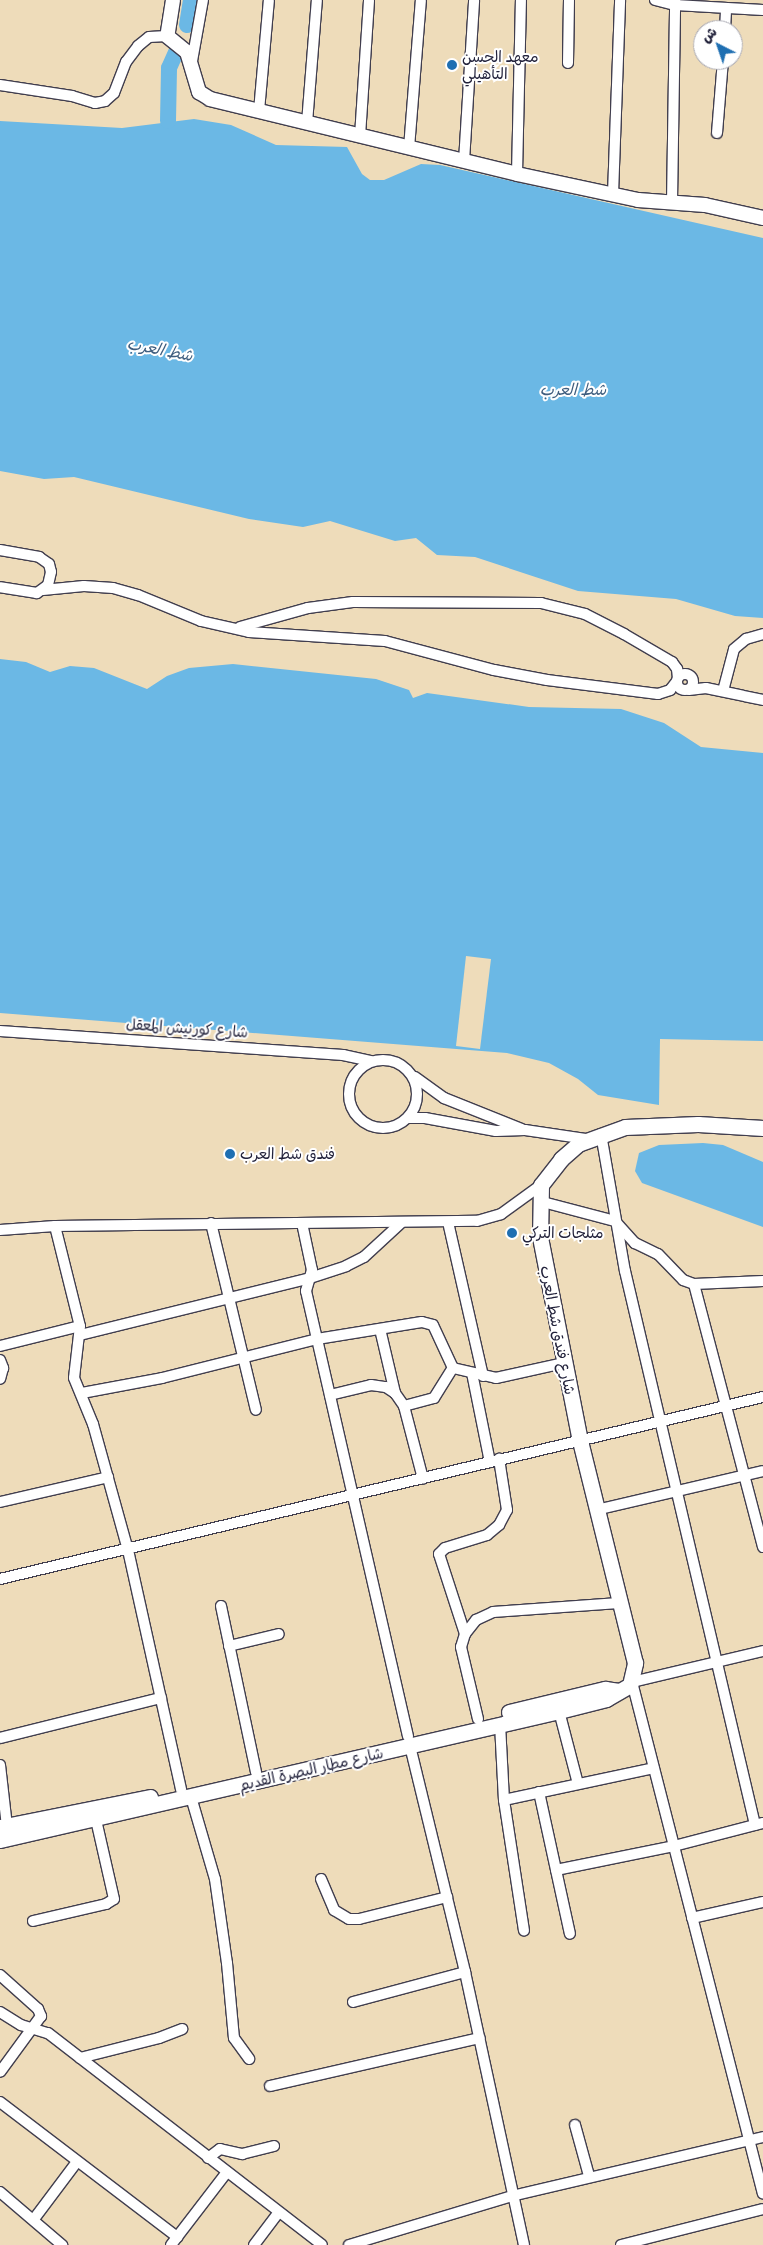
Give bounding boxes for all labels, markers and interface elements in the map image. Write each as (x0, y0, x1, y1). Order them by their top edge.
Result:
north arrow (693, 20, 743, 70)
text: ش (697, 23, 721, 46)
place label: معهد الحسن التأهيلي (462, 47, 539, 82)
marker: معهد الحسن التأهيلي (446, 59, 458, 71)
water label: شط العرب (126, 333, 194, 365)
water label: شط العرب (540, 379, 606, 399)
street label: شارع كورنيش المعقل (125, 1015, 249, 1041)
place label: فندق شط العرب (240, 1145, 335, 1163)
marker: فندق شط العرب (224, 1148, 236, 1160)
place label: مثلجات التركي (522, 1224, 604, 1242)
marker: مثلجات التركي (506, 1227, 518, 1239)
street label: شارع فندق شط العرب (537, 1264, 579, 1396)
street label: شارع مطار البصرة القديم (237, 1744, 385, 1794)

